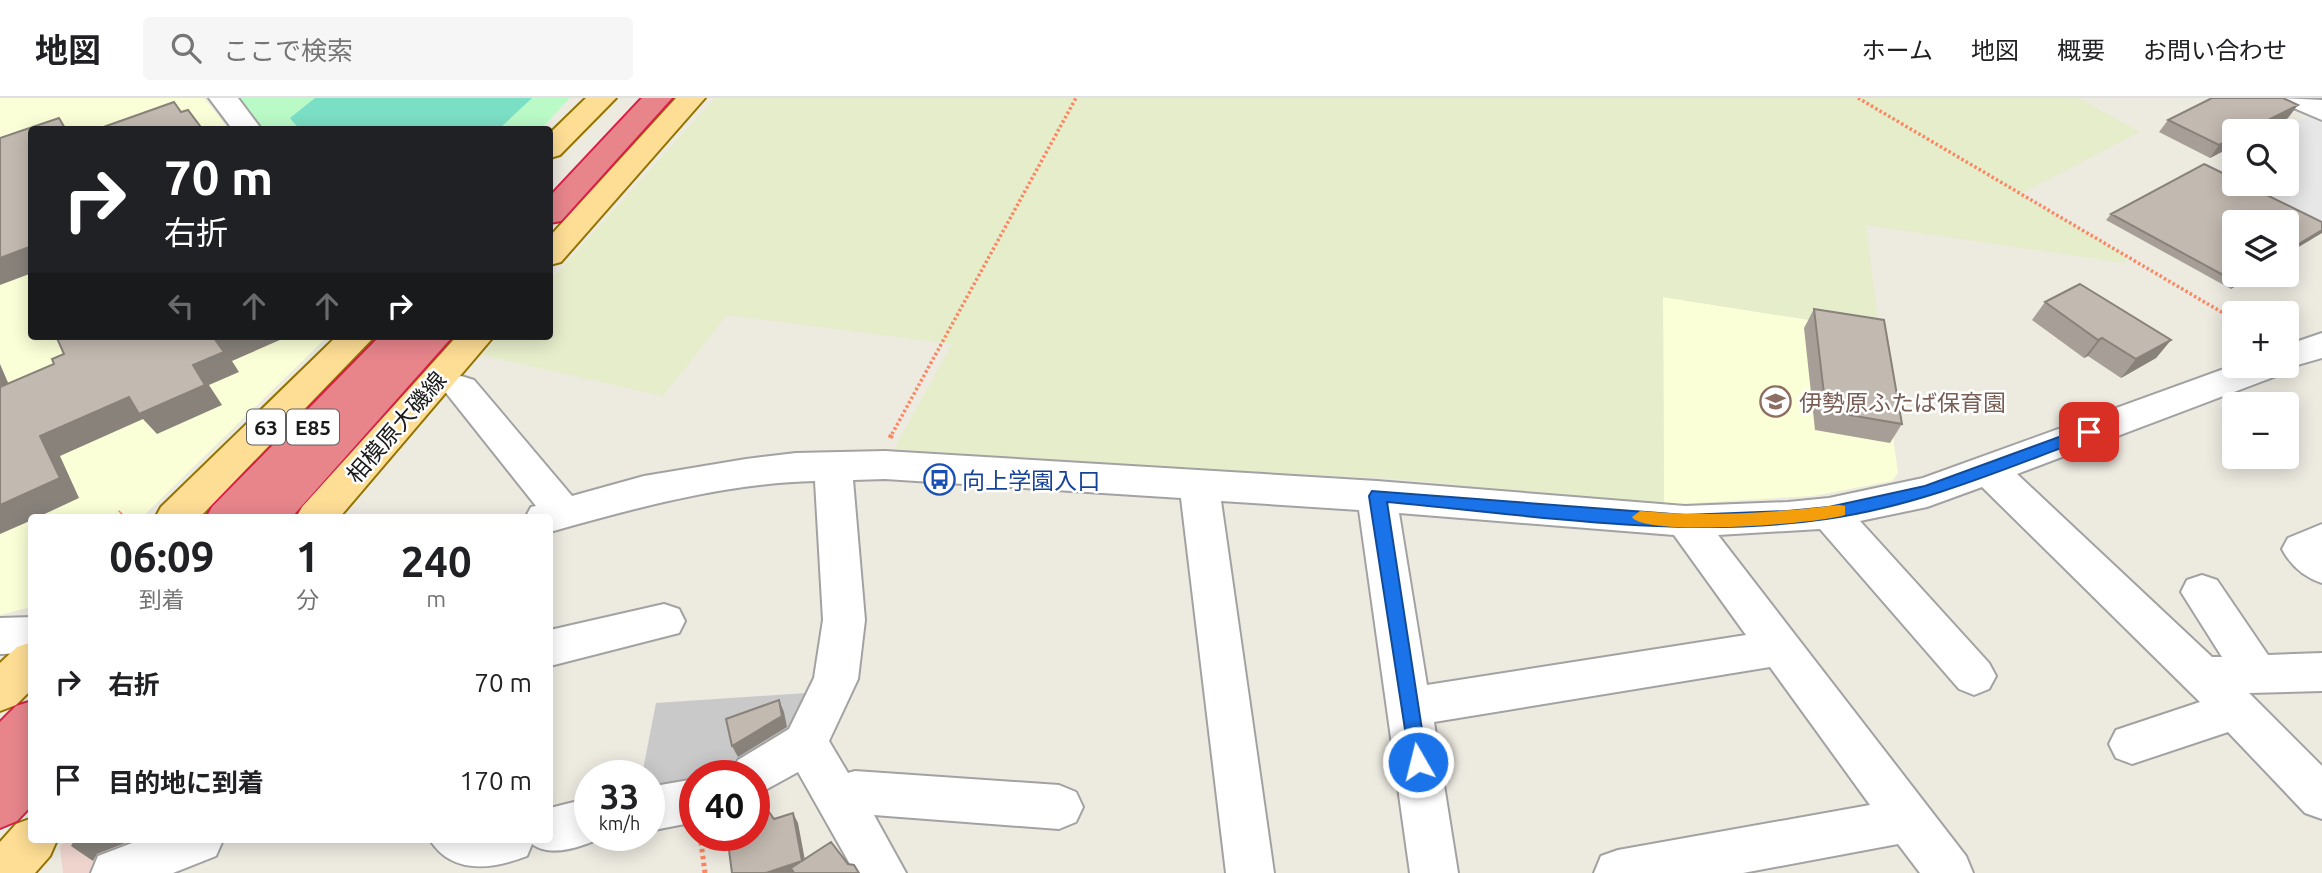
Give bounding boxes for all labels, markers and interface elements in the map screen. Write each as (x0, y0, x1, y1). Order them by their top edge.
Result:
search box (143, 17, 633, 80)
icon: search (167, 29, 205, 67)
text: 地図 (35, 31, 101, 68)
text: ここで検索 (223, 36, 353, 65)
text: ホーム (1862, 37, 1933, 64)
text: 地図 (1971, 37, 2019, 64)
text: 概要 (2057, 37, 2105, 64)
text: お問い合わせ (2143, 37, 2287, 64)
map controls (2222, 119, 2299, 469)
button: search (2222, 119, 2299, 196)
text: 70 m (164, 149, 273, 204)
icon: right (49, 154, 140, 245)
button: layers (2222, 210, 2299, 287)
text: 右折 (164, 214, 228, 250)
icon: left (162, 287, 200, 325)
icon: ahead (235, 287, 273, 325)
icon: ahead (308, 287, 346, 325)
icon: right (381, 287, 419, 325)
button: + (2222, 301, 2299, 378)
street label: 相模原大磯線 (341, 367, 451, 487)
school or university icon: 伊勢原ふたば保育園 (1759, 385, 1793, 419)
place label: 伊勢原ふたば保育園 (1799, 390, 2006, 415)
button: − (2222, 392, 2299, 469)
pin (2059, 402, 2119, 462)
road number: 63 (247, 410, 285, 444)
road number: E85 (287, 410, 339, 444)
icon: arrive (2070, 413, 2108, 451)
bus stop icon: 向上学園入口 (922, 463, 956, 497)
place label: 向上学園入口 (962, 468, 1100, 493)
text: 06:09 (109, 533, 214, 580)
text: 1 (296, 533, 319, 580)
text: 240 (401, 538, 472, 585)
text: m (426, 586, 446, 611)
text: 到着 (139, 587, 185, 612)
text: 分 (296, 587, 319, 612)
icon: right (49, 663, 87, 701)
text: 70 m (474, 668, 532, 697)
text: 右折 (108, 670, 160, 699)
position arrow (1381, 725, 1455, 799)
speed limit sign: 40 (679, 760, 770, 851)
icon: arrive (49, 761, 87, 799)
text: 170 m (460, 766, 532, 795)
text: 目的地に到着 (108, 768, 264, 797)
text: 33 (600, 776, 639, 816)
text: km/h (599, 813, 640, 833)

